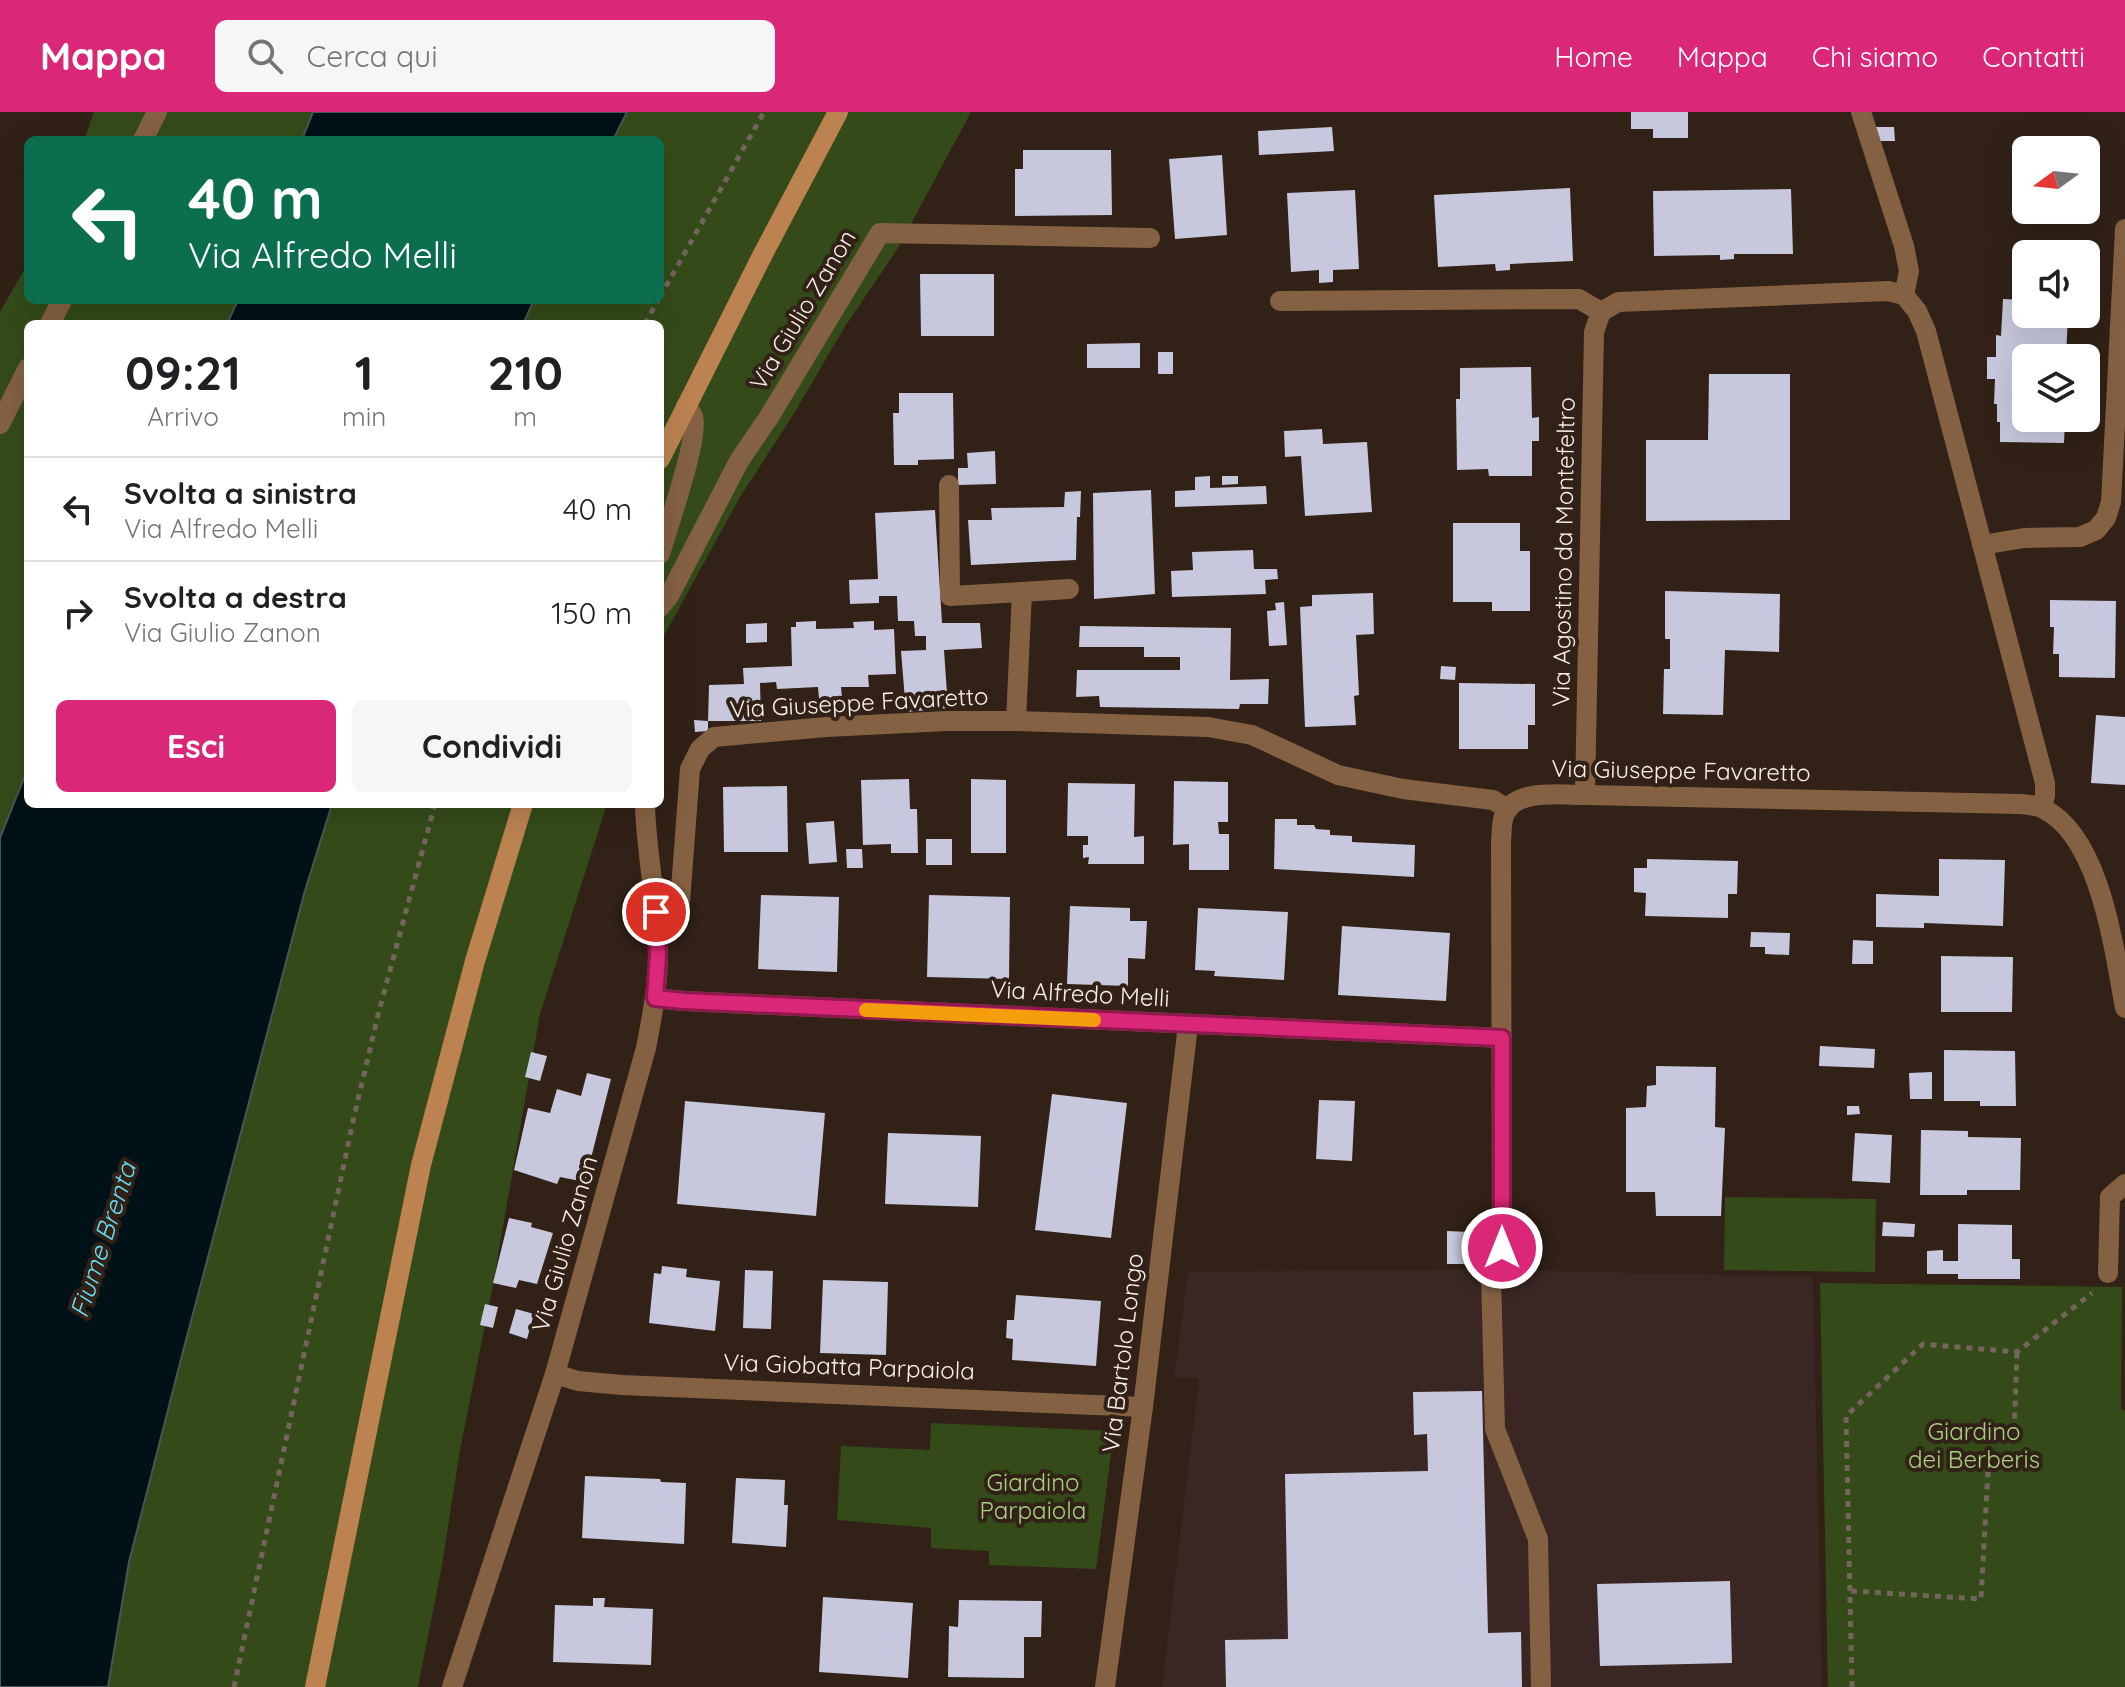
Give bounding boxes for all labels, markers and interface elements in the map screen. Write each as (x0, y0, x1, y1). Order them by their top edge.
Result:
search box (215, 20, 775, 92)
text: Mappa (40, 32, 167, 80)
icon: search (243, 34, 287, 78)
text: Cerca qui (307, 37, 438, 75)
text: Home (1554, 39, 1633, 74)
text: Mappa (1677, 39, 1768, 74)
text: Chi siamo (1812, 39, 1938, 74)
text: Contatti (1982, 39, 2085, 74)
north arrow (2012, 136, 2100, 224)
map controls (2012, 136, 2100, 432)
text: 40 m (188, 163, 323, 233)
icon: left (56, 168, 160, 272)
street label: Via Giulio Zanon (743, 224, 862, 395)
text: Via Alfredo Melli (188, 232, 457, 277)
button: sound (2012, 240, 2100, 328)
text: 09:21 (125, 342, 241, 402)
text: 1 (355, 342, 374, 402)
text: 210 (487, 342, 563, 402)
button: layers (2012, 344, 2100, 432)
street label: Via Agostino da Montefeltro (1545, 397, 1581, 707)
text: Arrivo (147, 400, 219, 433)
text: min (342, 400, 386, 433)
text: m (513, 400, 537, 433)
text: Svolta a sinistra (124, 474, 357, 512)
icon: left (56, 487, 100, 531)
text: 40 m (563, 490, 632, 528)
text: Via Alfredo Melli (124, 512, 318, 545)
text: Svolta a destra (124, 578, 347, 616)
icon: right (56, 591, 100, 635)
text: 150 m (551, 594, 632, 632)
text: Via Giulio Zanon (124, 616, 321, 649)
street label: Via Giuseppe Favaretto (729, 680, 989, 724)
button: Esci (56, 700, 336, 792)
button: Condividi (352, 700, 632, 792)
street label: Via Giuseppe Favaretto (1551, 753, 1811, 787)
pin (622, 878, 690, 946)
icon: arrive (634, 890, 678, 934)
street label: Via Alfredo Melli (990, 973, 1170, 1013)
street label: Via Giulio Zanon (525, 1152, 603, 1335)
water label: Fiume Brenta (62, 1157, 144, 1322)
position arrow (1460, 1206, 1544, 1290)
street label: Via Bartolo Longo (1095, 1252, 1149, 1454)
street label: Via Giobatta Parpaiola (723, 1347, 975, 1385)
park label: Giardino dei Berberis (1908, 1416, 2040, 1474)
park label: Giardino Parpaiola (980, 1467, 1086, 1525)

